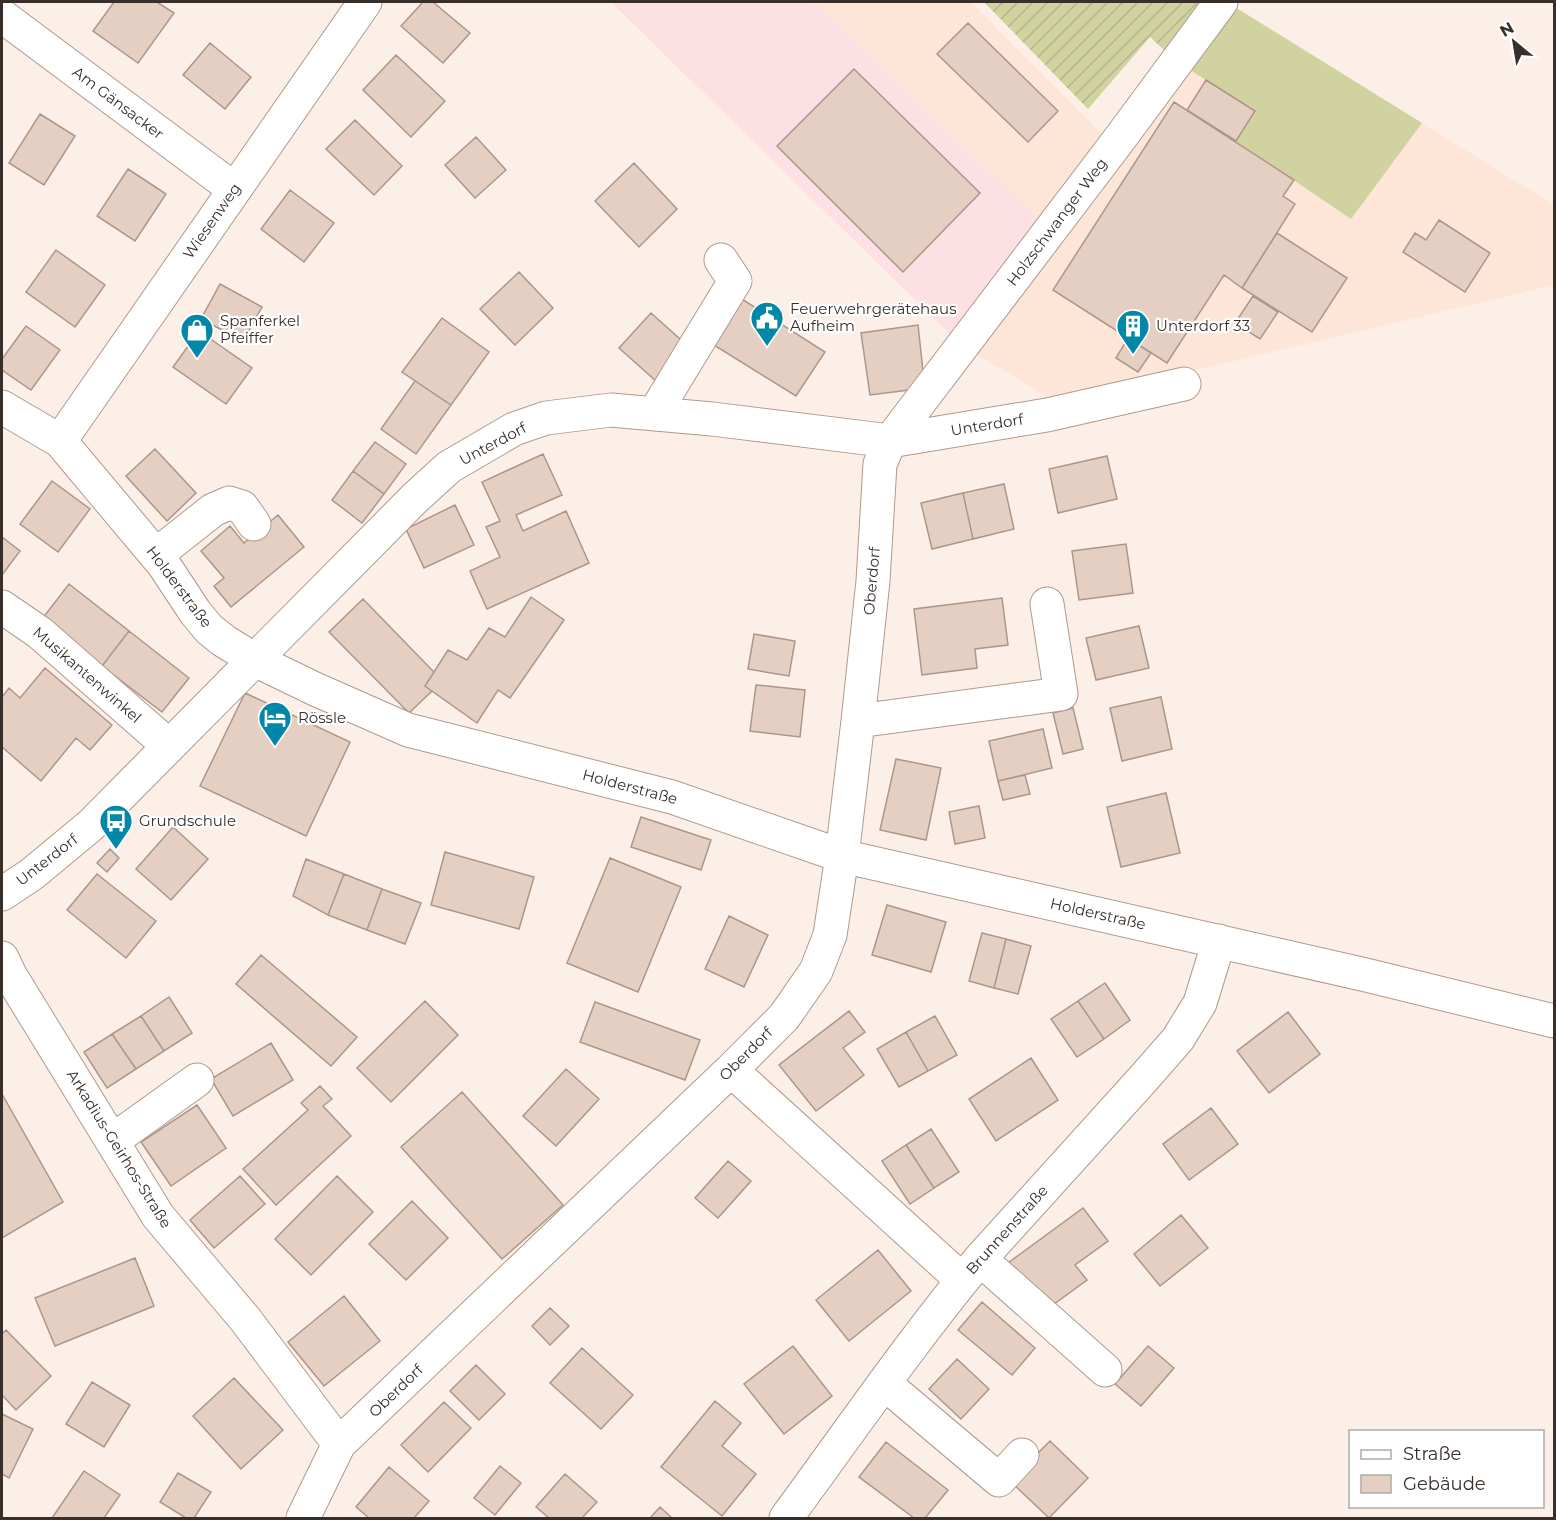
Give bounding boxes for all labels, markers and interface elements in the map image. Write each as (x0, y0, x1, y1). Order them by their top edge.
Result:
north arrow (1484, 12, 1544, 72)
text: N (1496, 18, 1517, 41)
street label: Am Gänsacker (69, 62, 168, 143)
street label: Holzschwanger Weg (1002, 154, 1111, 289)
street label: Wiesenweg (179, 179, 245, 262)
place label: Feuerwehrgerätehaus Aufheim (790, 299, 957, 335)
public building icon: Feuerwehrgerätehaus Aufheim (749, 300, 785, 347)
building icon: Unterdorf 33 (1115, 308, 1151, 355)
place label: Spanferkel Pfeiffer (220, 311, 300, 347)
shop icon: Spanferkel Pfeiffer (179, 312, 215, 359)
place label: Unterdorf 33 (1156, 316, 1250, 335)
street label: Unterdorf (949, 409, 1026, 440)
street label: Unterdorf (456, 418, 530, 469)
street label: Holderstraße (142, 542, 216, 631)
street label: Oberdorf (859, 545, 884, 616)
street label: Musikantenwinkel (29, 622, 145, 727)
hotel icon: Rössle (257, 700, 293, 747)
place label: Rössle (298, 708, 346, 727)
street label: Holderstraße (581, 765, 680, 808)
bus stop icon: Grundschule (98, 803, 134, 850)
place label: Grundschule (139, 811, 236, 830)
street label: Unterdorf (12, 829, 82, 890)
street label: Holderstraße (1048, 893, 1148, 934)
street label: Oberdorf (715, 1022, 777, 1085)
street label: Arkadius-Geirhos-Straße (63, 1066, 176, 1232)
street label: Brunnenstraße (962, 1181, 1052, 1278)
street label: Oberdorf (364, 1359, 427, 1421)
legend (1349, 1430, 1544, 1508)
text: Straße (1403, 1443, 1462, 1465)
text: Gebäude (1403, 1473, 1486, 1495)

